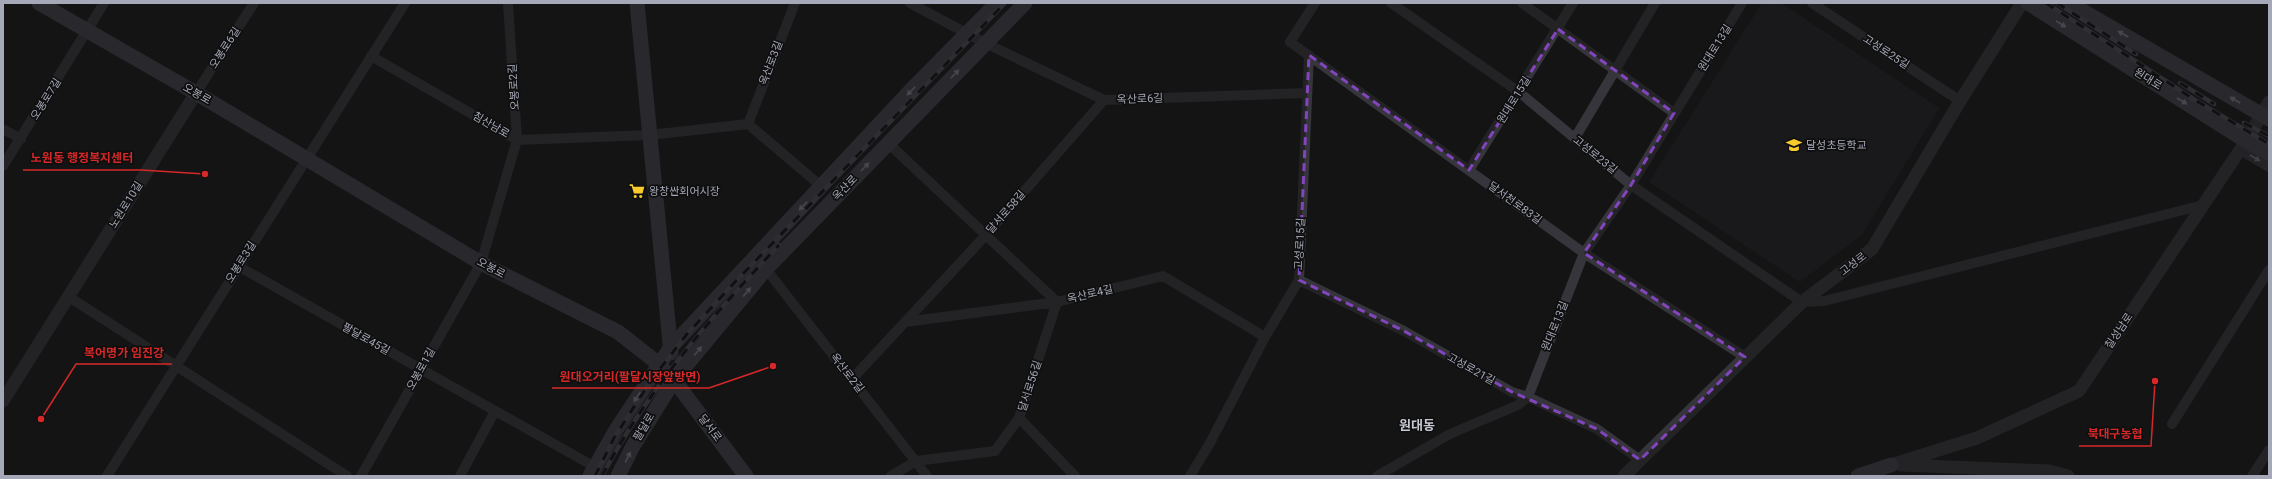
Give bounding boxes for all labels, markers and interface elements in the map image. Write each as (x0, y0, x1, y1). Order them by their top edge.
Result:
one-way arrow (2056, 20, 2066, 28)
street label: 원대로13길 (1695, 22, 1735, 74)
street label: 오봉로6길 (207, 25, 243, 71)
one-way arrow (2117, 31, 2129, 38)
street label: 고성로25길 (1860, 32, 1912, 72)
street label: 옥산로3길 (757, 39, 785, 87)
street label: 오봉로2길 (506, 63, 522, 111)
street label: 원대로 (2132, 65, 2164, 93)
one-way arrow (951, 69, 960, 79)
street label: 원대로15길 (1494, 74, 1534, 126)
street label: 오봉로7길 (28, 76, 64, 122)
street label: 오봉로 (181, 81, 213, 107)
one-way arrow (906, 86, 915, 96)
street label: 옥산로6길 (1116, 92, 1164, 106)
one-way arrow (2229, 96, 2241, 103)
one-way arrow (2177, 97, 2188, 104)
street label: 침산남로 (470, 109, 512, 141)
street label: 고성로23길 (1570, 133, 1620, 177)
school or university icon: 달성초등학교 (1785, 136, 1803, 154)
place label: 달성초등학교 (1806, 139, 1867, 152)
callout: 노원동 행정복지센터 (23, 146, 141, 170)
text: 노원동 행정복지센터 (31, 151, 133, 165)
one-way arrow (2249, 155, 2261, 162)
one-way arrow (860, 162, 870, 172)
street label: 옥산로 (830, 173, 860, 203)
street label: 노원로10길 (106, 179, 146, 231)
street label: 달서천로83길 (1486, 179, 1544, 227)
supermarket icon: 왕창싼회어시장 (628, 182, 646, 200)
place label: 왕창싼회어시장 (649, 185, 720, 198)
street label: 달서로58길 (984, 188, 1028, 236)
one-way arrow (798, 201, 807, 211)
street label: 고성로15길 (1292, 217, 1308, 271)
street label: 오봉로3길 (223, 239, 259, 285)
street label: 고성로 (1837, 250, 1869, 278)
street label: 오봉로 (475, 255, 507, 281)
street label: 옥산로4길 (1066, 282, 1114, 306)
one-way arrow (743, 287, 752, 298)
street label: 원대로13길 (1539, 299, 1571, 353)
street label: 칠성남로 (2102, 311, 2136, 351)
street label: 팔달로45길 (340, 321, 392, 357)
callout: 복어명가 임진강 (76, 340, 172, 364)
street label: 오봉로1길 (404, 345, 438, 393)
text: 복어명가 임진강 (84, 346, 164, 360)
one-way arrow (694, 346, 703, 357)
street label: 옥산로2길 (828, 351, 866, 395)
street label: 고성로21길 (1445, 351, 1497, 387)
street label: 달서로56길 (1016, 359, 1044, 413)
callout: 원대오거리(팔달시장앞방면) (552, 364, 709, 388)
text: 원대오거리(팔달시장앞방면) (560, 370, 700, 384)
one-way arrow (634, 392, 641, 403)
street label: 팔달로 (631, 411, 657, 443)
street label: 달서로 (696, 412, 724, 444)
district label: 원대동 (1399, 418, 1435, 433)
callout: 북대구농협 (2079, 422, 2151, 446)
text: 북대구농협 (2087, 427, 2143, 441)
one-way arrow (625, 451, 631, 462)

